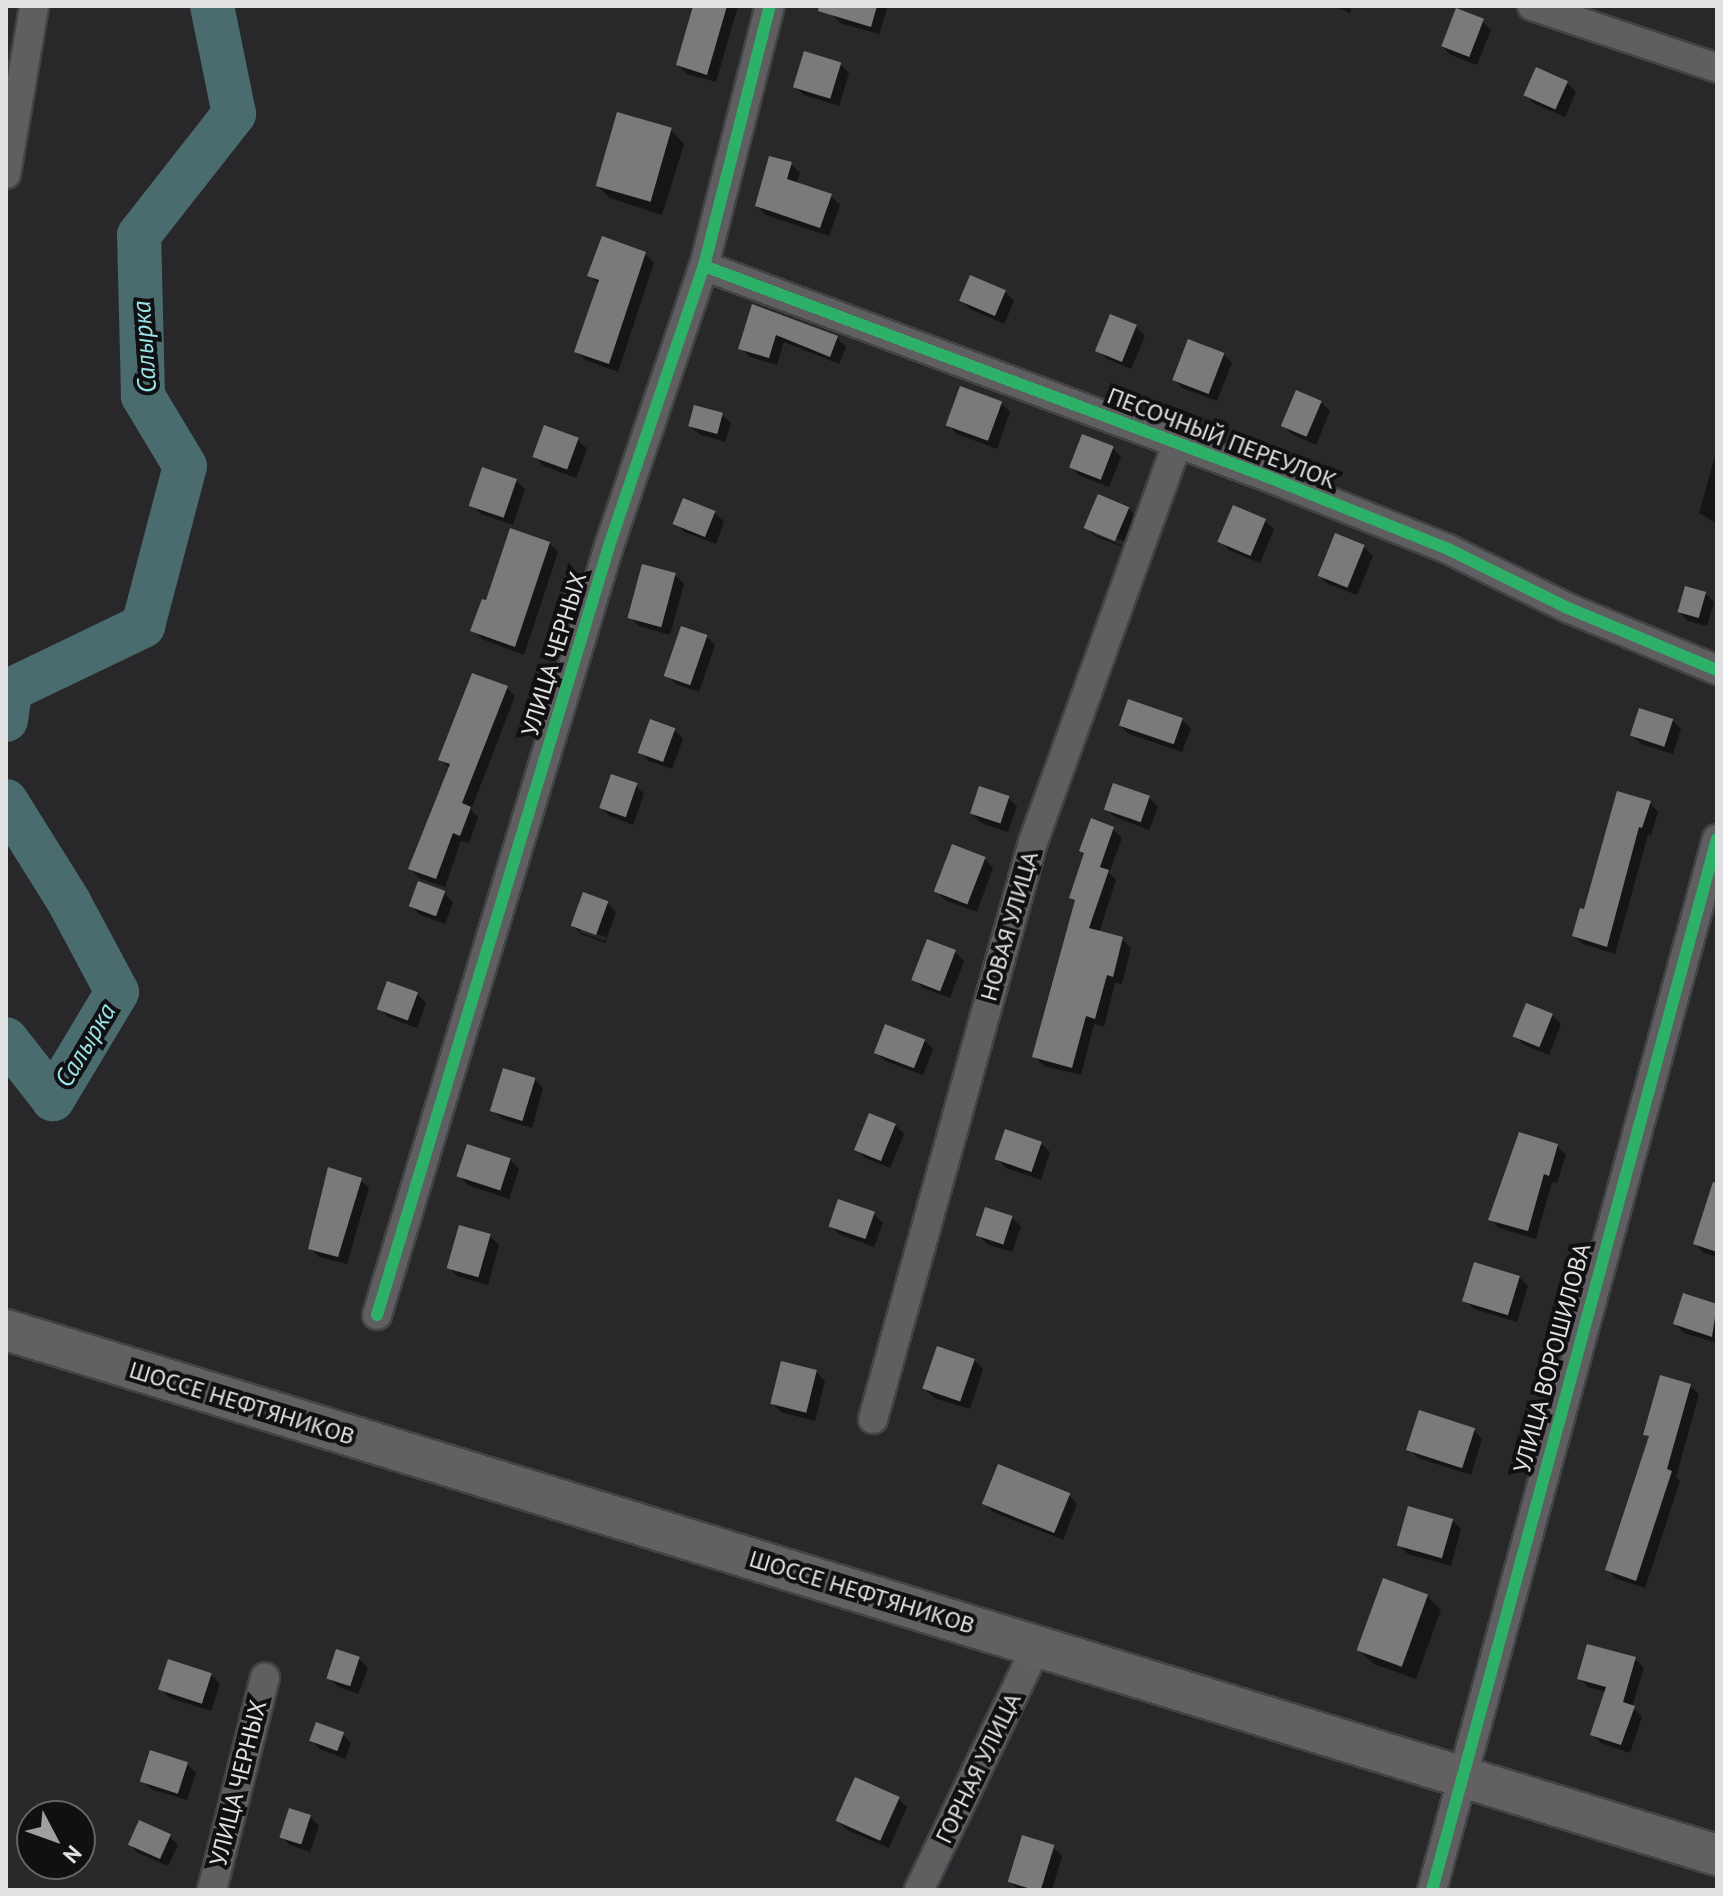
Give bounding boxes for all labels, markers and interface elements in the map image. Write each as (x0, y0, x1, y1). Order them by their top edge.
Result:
water label: Салырка (125, 300, 163, 394)
street label: ПЕСОЧНЫЙ ПЕРЕУЛОК (1103, 381, 1341, 495)
street label: УЛИЦА ЧЕРНЫХ (515, 568, 593, 740)
street label: НОВАЯ УЛИЦА (974, 848, 1044, 1004)
water label: Салырка (48, 997, 122, 1093)
street label: УЛИЦА ВОРОШИЛОВА (1507, 1240, 1597, 1476)
street label: ШОССЕ НЕФТЯНИКОВ (126, 1355, 358, 1451)
street label: ШОССЕ НЕФТЯНИКОВ (746, 1544, 978, 1640)
street label: ГОРНАЯ УЛИЦА (929, 1688, 1027, 1848)
street label: УЛИЦА ЧЕРНЫХ (203, 1697, 273, 1869)
north arrow (16, 1800, 96, 1880)
text: N (57, 1840, 88, 1869)

